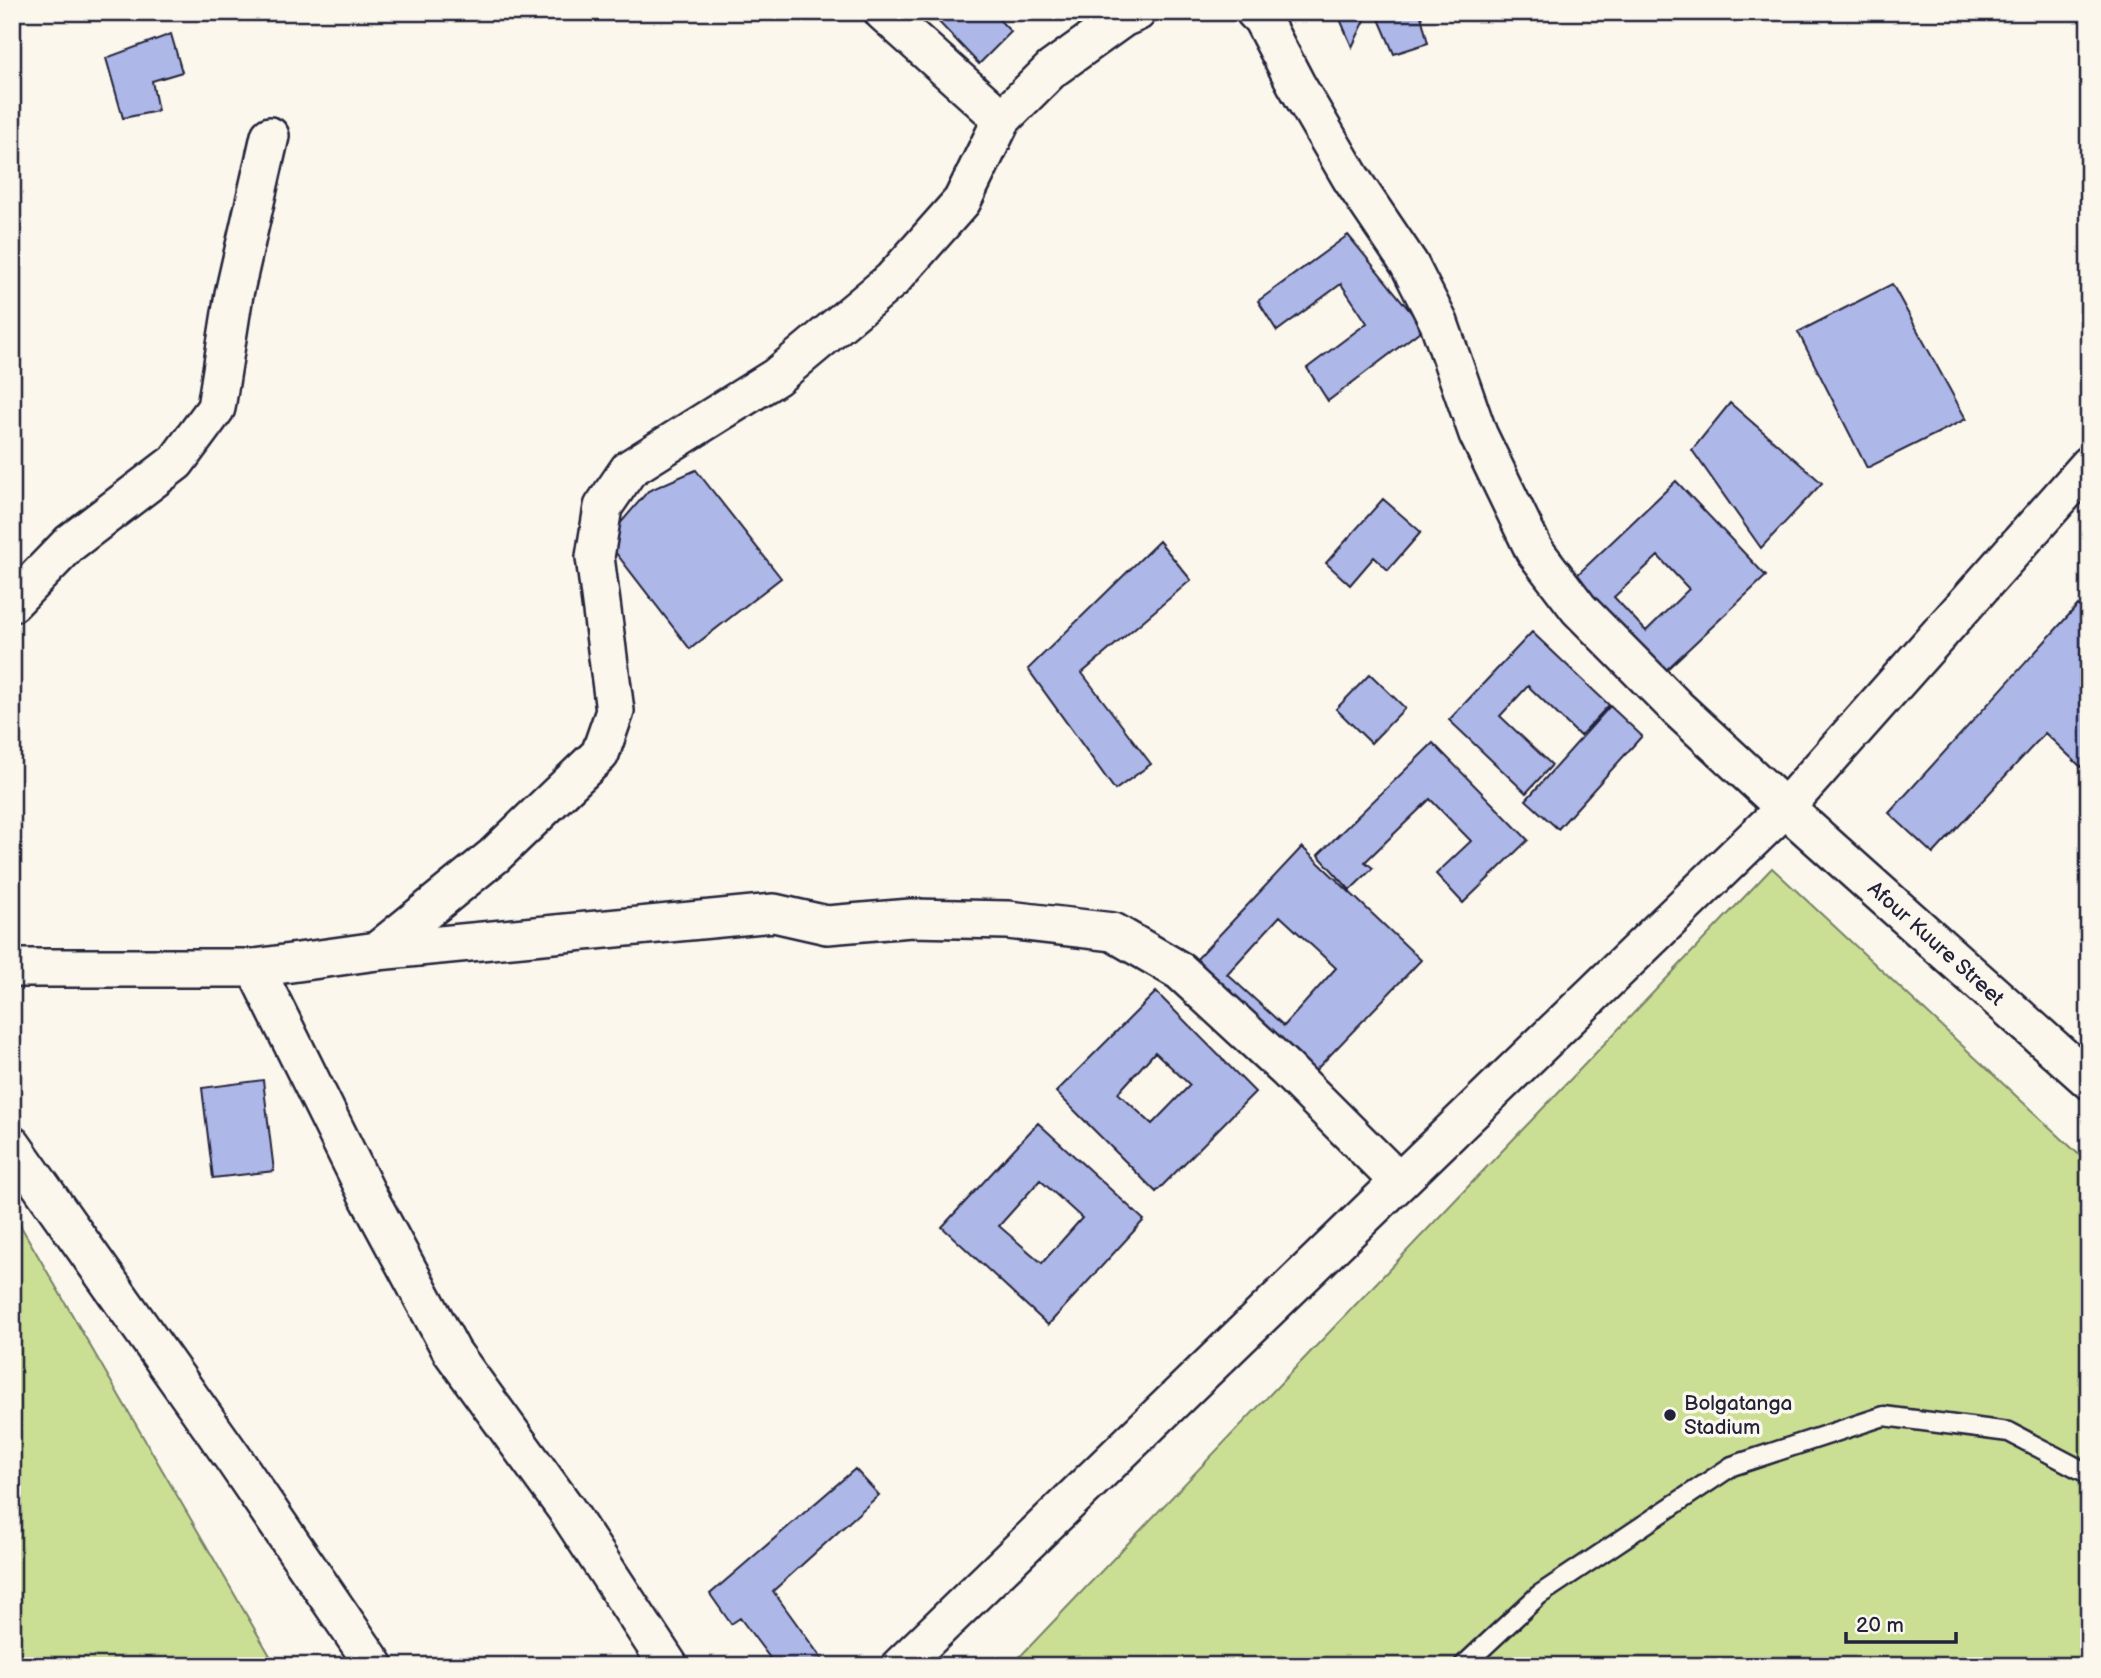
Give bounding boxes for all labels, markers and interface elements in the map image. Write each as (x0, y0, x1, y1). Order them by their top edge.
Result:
street label: Afour Kuure Street (1863, 876, 2010, 1011)
place label: Bolgatanga Stadium (1684, 1391, 1793, 1440)
marker: Bolgatanga Stadium (1662, 1407, 1678, 1423)
scale bar (1846, 1601, 1956, 1645)
text: 20 m (1856, 1613, 1904, 1638)

